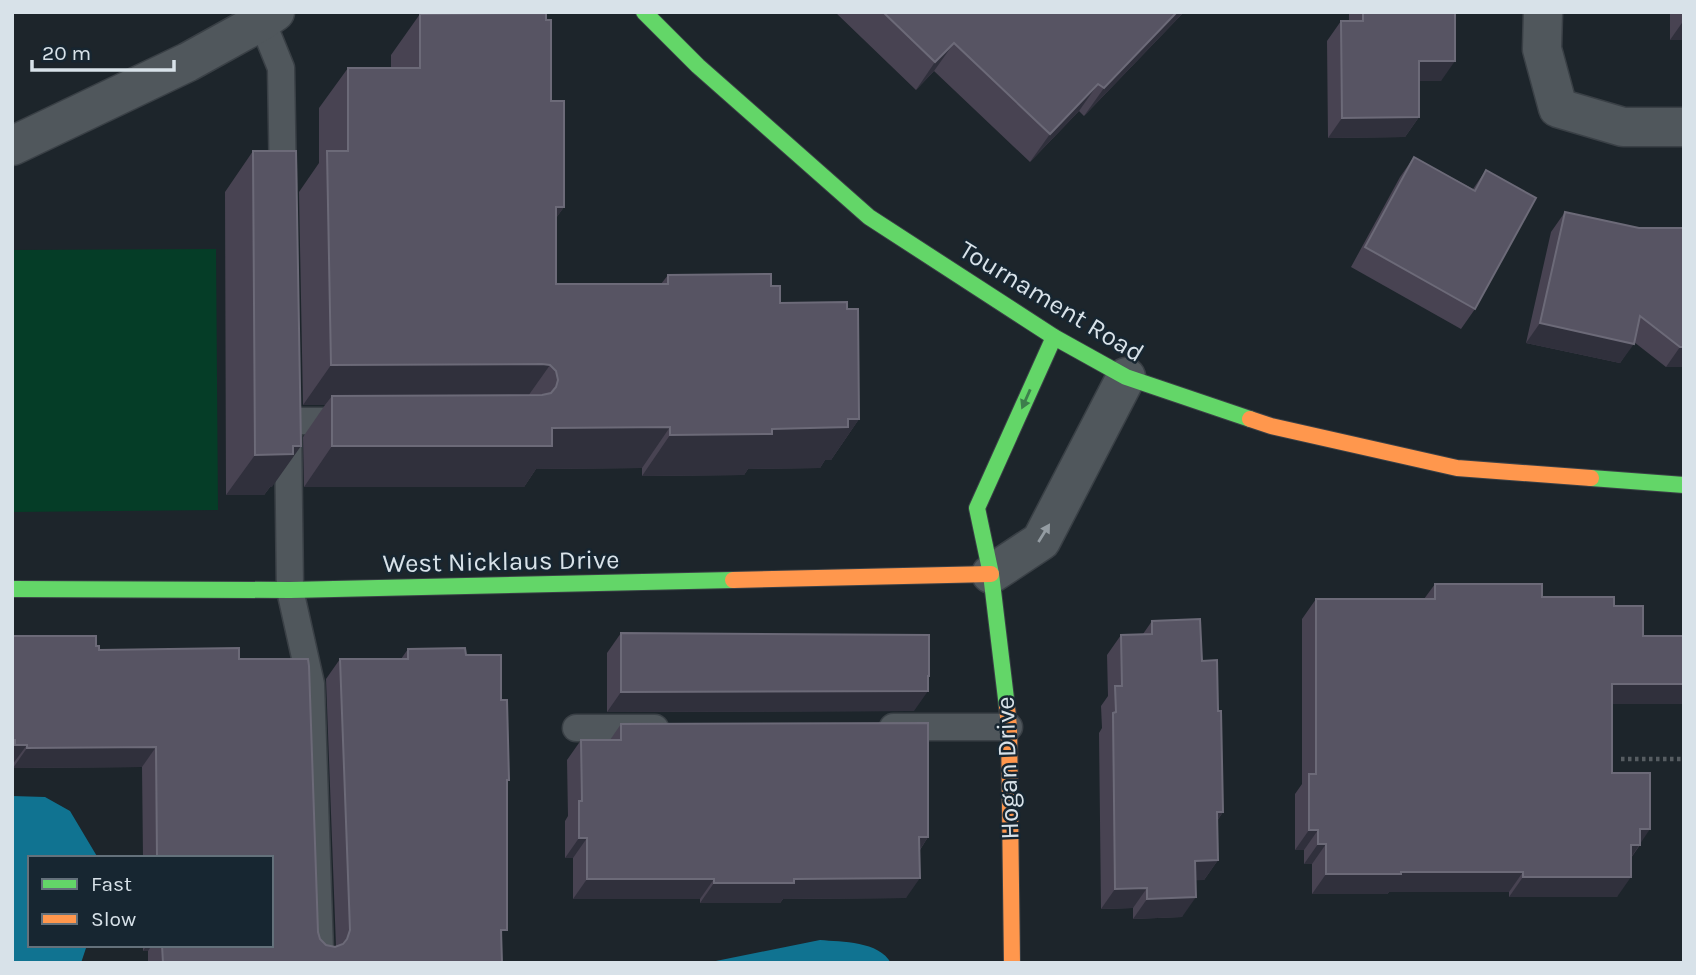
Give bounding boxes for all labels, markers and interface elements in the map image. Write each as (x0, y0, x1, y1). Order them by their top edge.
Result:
scale bar (32, 28, 173, 72)
text: 20 m (42, 41, 91, 65)
street label: Tournament Road (954, 234, 1150, 369)
one-way arrow (1020, 389, 1032, 409)
one-way arrow (1037, 523, 1050, 543)
street label: West Nicklaus Drive (382, 544, 620, 579)
street label: Hogan Drive (990, 696, 1025, 840)
legend (28, 856, 273, 947)
text: Fast (91, 872, 132, 896)
text: Slow (91, 907, 136, 931)

